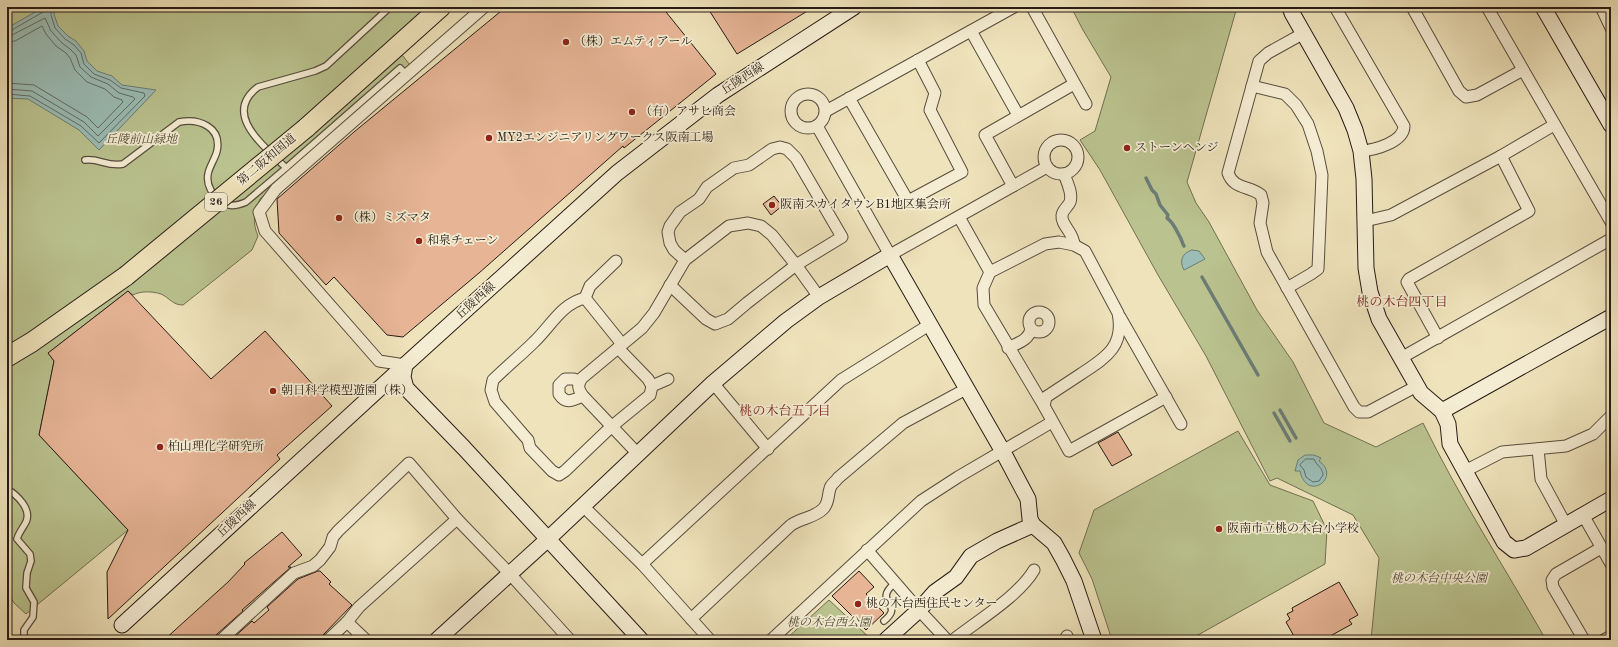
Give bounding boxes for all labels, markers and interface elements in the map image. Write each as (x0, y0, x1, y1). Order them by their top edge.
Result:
place label: （株）エムティアール (574, 34, 692, 48)
marker: （株）エムティアール (561, 37, 571, 47)
street label: 丘陵西線 (719, 59, 766, 97)
place label: （有）アサヒ商会 (640, 104, 736, 118)
marker: （有）アサヒ商会 (627, 107, 637, 117)
place label: MY2エンジニアリングワークス阪南工場 (497, 130, 714, 144)
street label: 第二阪和国道 (234, 131, 298, 188)
park label: 丘陵前山緑地 (105, 132, 179, 146)
marker: MY2エンジニアリングワークス阪南工場 (484, 133, 494, 143)
place label: ストーンヘンジ (1135, 141, 1218, 154)
marker: ストーンヘンジ (1122, 143, 1132, 153)
road number: 26 (205, 193, 227, 211)
place label: 阪南スカイタウンB1地区集会所 (780, 197, 951, 211)
marker: 阪南スカイタウンB1地区集会所 (767, 200, 777, 210)
place label: （株）ミズマタ (347, 210, 431, 224)
marker: （株）ミズマタ (334, 213, 344, 223)
place label: 和泉チェーン (427, 233, 498, 247)
marker: 和泉チェーン (414, 236, 424, 246)
street label: 丘陵西線 (453, 279, 498, 322)
district label: 桃の木台四丁目 (1356, 295, 1448, 309)
place label: 朝日科学模型遊園（株） (281, 383, 413, 397)
marker: 朝日科学模型遊園（株） (268, 386, 278, 396)
district label: 桃の木台五丁目 (739, 404, 831, 418)
place label: 柏山理化学研究所 (168, 439, 264, 453)
marker: 柏山理化学研究所 (155, 442, 165, 452)
street label: 丘陵西線 (214, 497, 259, 540)
place label: 阪南市立桃の木台小学校 (1227, 521, 1359, 535)
marker: 阪南市立桃の木台小学校 (1214, 524, 1224, 534)
park label: 桃の木台中央公園 (1391, 571, 1489, 585)
place label: 桃の木台西住民センター (866, 596, 998, 610)
marker: 桃の木台西住民センター (853, 599, 863, 609)
park label: 桃の木台西公園 (787, 615, 873, 629)

